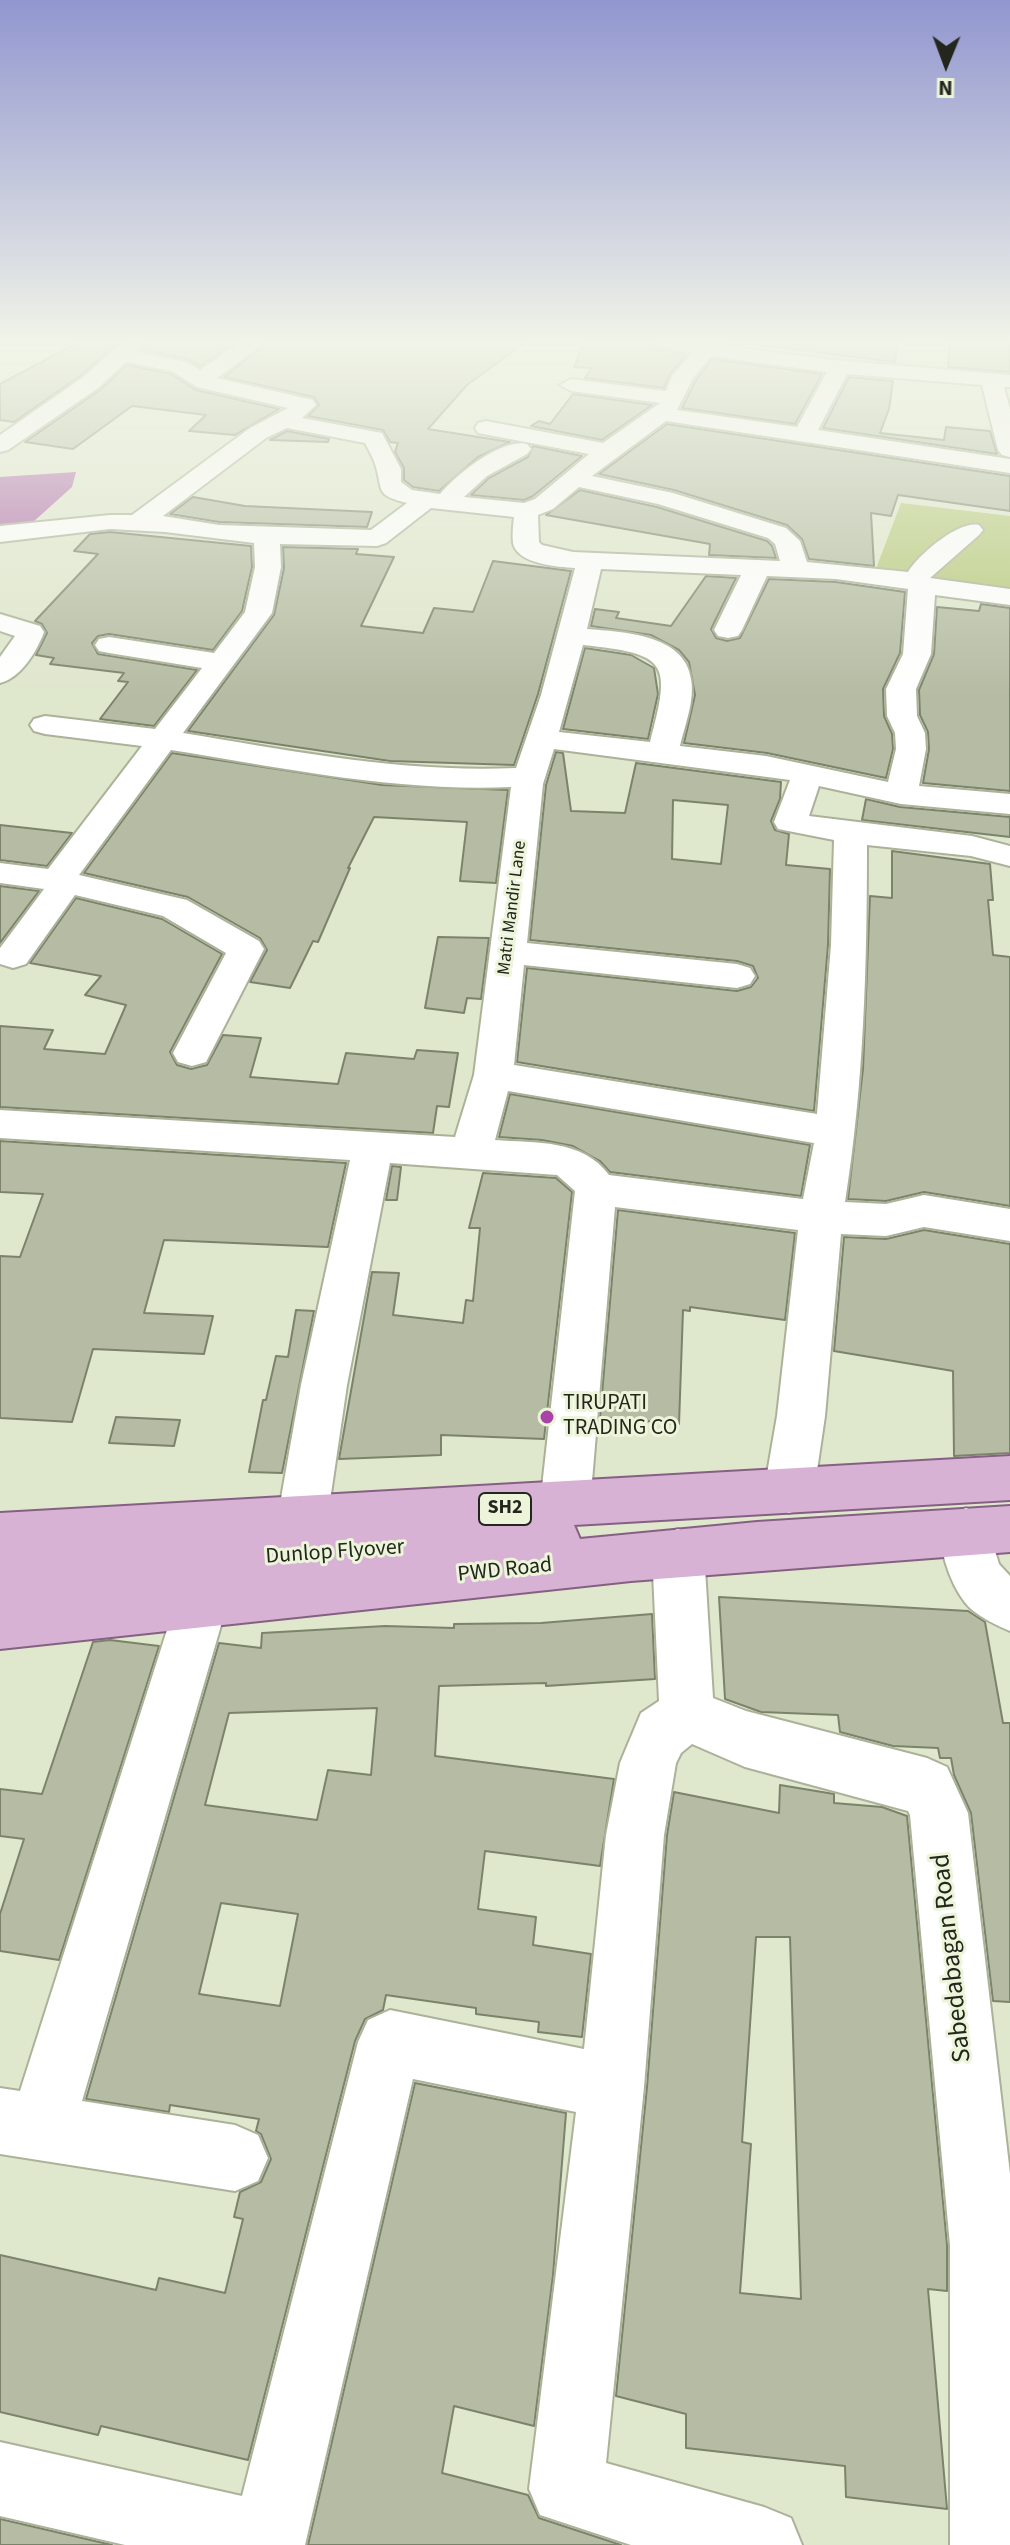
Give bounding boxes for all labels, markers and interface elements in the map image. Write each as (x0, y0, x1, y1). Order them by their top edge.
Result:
north arrow (906, 24, 986, 104)
text: N (938, 72, 953, 104)
street label: Matri Mandir Lane (494, 840, 532, 976)
place label: TIRUPATI TRADING CO (563, 1391, 677, 1442)
marker: TIRUPATI TRADING CO (538, 1408, 556, 1426)
road number: SH2 (479, 1493, 531, 1525)
street label: Dunlop Flyover (265, 1535, 405, 1571)
street label: PWD Road (456, 1553, 554, 1589)
street label: Sabedabagan Road (927, 1852, 979, 2064)

